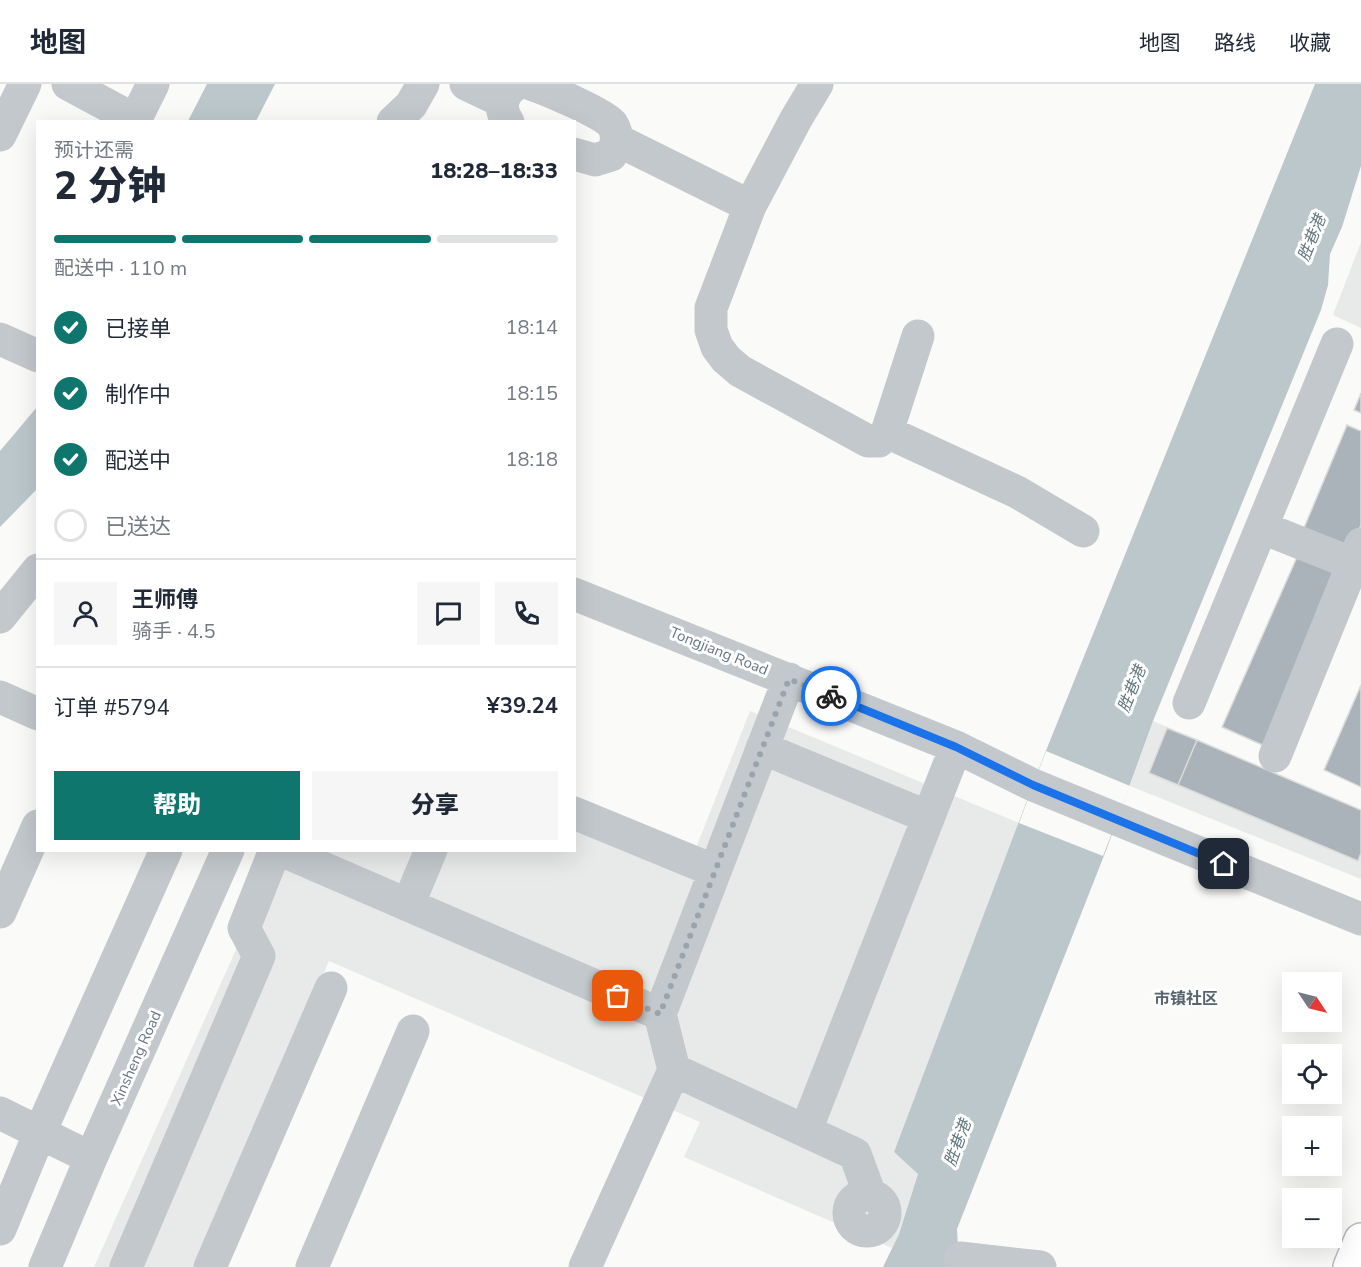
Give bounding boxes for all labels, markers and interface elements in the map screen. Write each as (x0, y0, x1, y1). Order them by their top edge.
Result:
text: 地图 (30, 24, 86, 62)
text: 地图 (1139, 29, 1181, 57)
text: 路线 (1214, 29, 1256, 57)
text: 收藏 (1289, 29, 1331, 57)
text: 预计还需 (54, 137, 134, 164)
text: 18:28–18:33 (430, 156, 558, 186)
text: 2 分钟 (54, 160, 166, 213)
water label: 胜巷港 (1293, 210, 1332, 264)
text: 配送中 · 110 m (54, 255, 187, 282)
icon: check (54, 311, 87, 344)
text: 已接单 (105, 314, 171, 344)
text: 18:14 (505, 314, 558, 341)
icon: check (54, 377, 87, 410)
text: 制作中 (105, 380, 171, 410)
text: 18:15 (505, 380, 558, 407)
icon: check (54, 443, 87, 476)
text: 配送中 (105, 446, 171, 476)
text: 18:18 (505, 446, 558, 473)
text: 已送达 (105, 512, 171, 542)
button: person (54, 582, 117, 645)
button: chat (417, 582, 480, 645)
button: phone (495, 582, 558, 645)
text: 王师傅 (132, 585, 198, 615)
text: 骑手 · 4.5 (132, 618, 215, 645)
street label: Tongjiang Road (667, 622, 771, 680)
water label: 胜巷港 (1113, 661, 1152, 715)
courier (801, 666, 861, 726)
icon: bike (815, 680, 848, 713)
text: ¥39.24 (487, 691, 558, 721)
text: 订单 #5794 (54, 693, 170, 723)
button: 帮助 (54, 771, 300, 840)
button: 分享 (312, 771, 558, 840)
pin (1198, 838, 1249, 889)
icon: home (1207, 847, 1240, 880)
pin (592, 970, 643, 1021)
north arrow (1282, 972, 1342, 1032)
map controls (1282, 972, 1342, 1248)
icon: bag (601, 979, 634, 1012)
district label: 市镇社区 (1154, 988, 1218, 1010)
street label: Xinsheng Road (106, 1008, 166, 1108)
button: locate (1282, 1044, 1342, 1104)
water label: 胜巷港 (939, 1115, 977, 1169)
button: + (1282, 1116, 1342, 1176)
button: − (1282, 1188, 1342, 1248)

